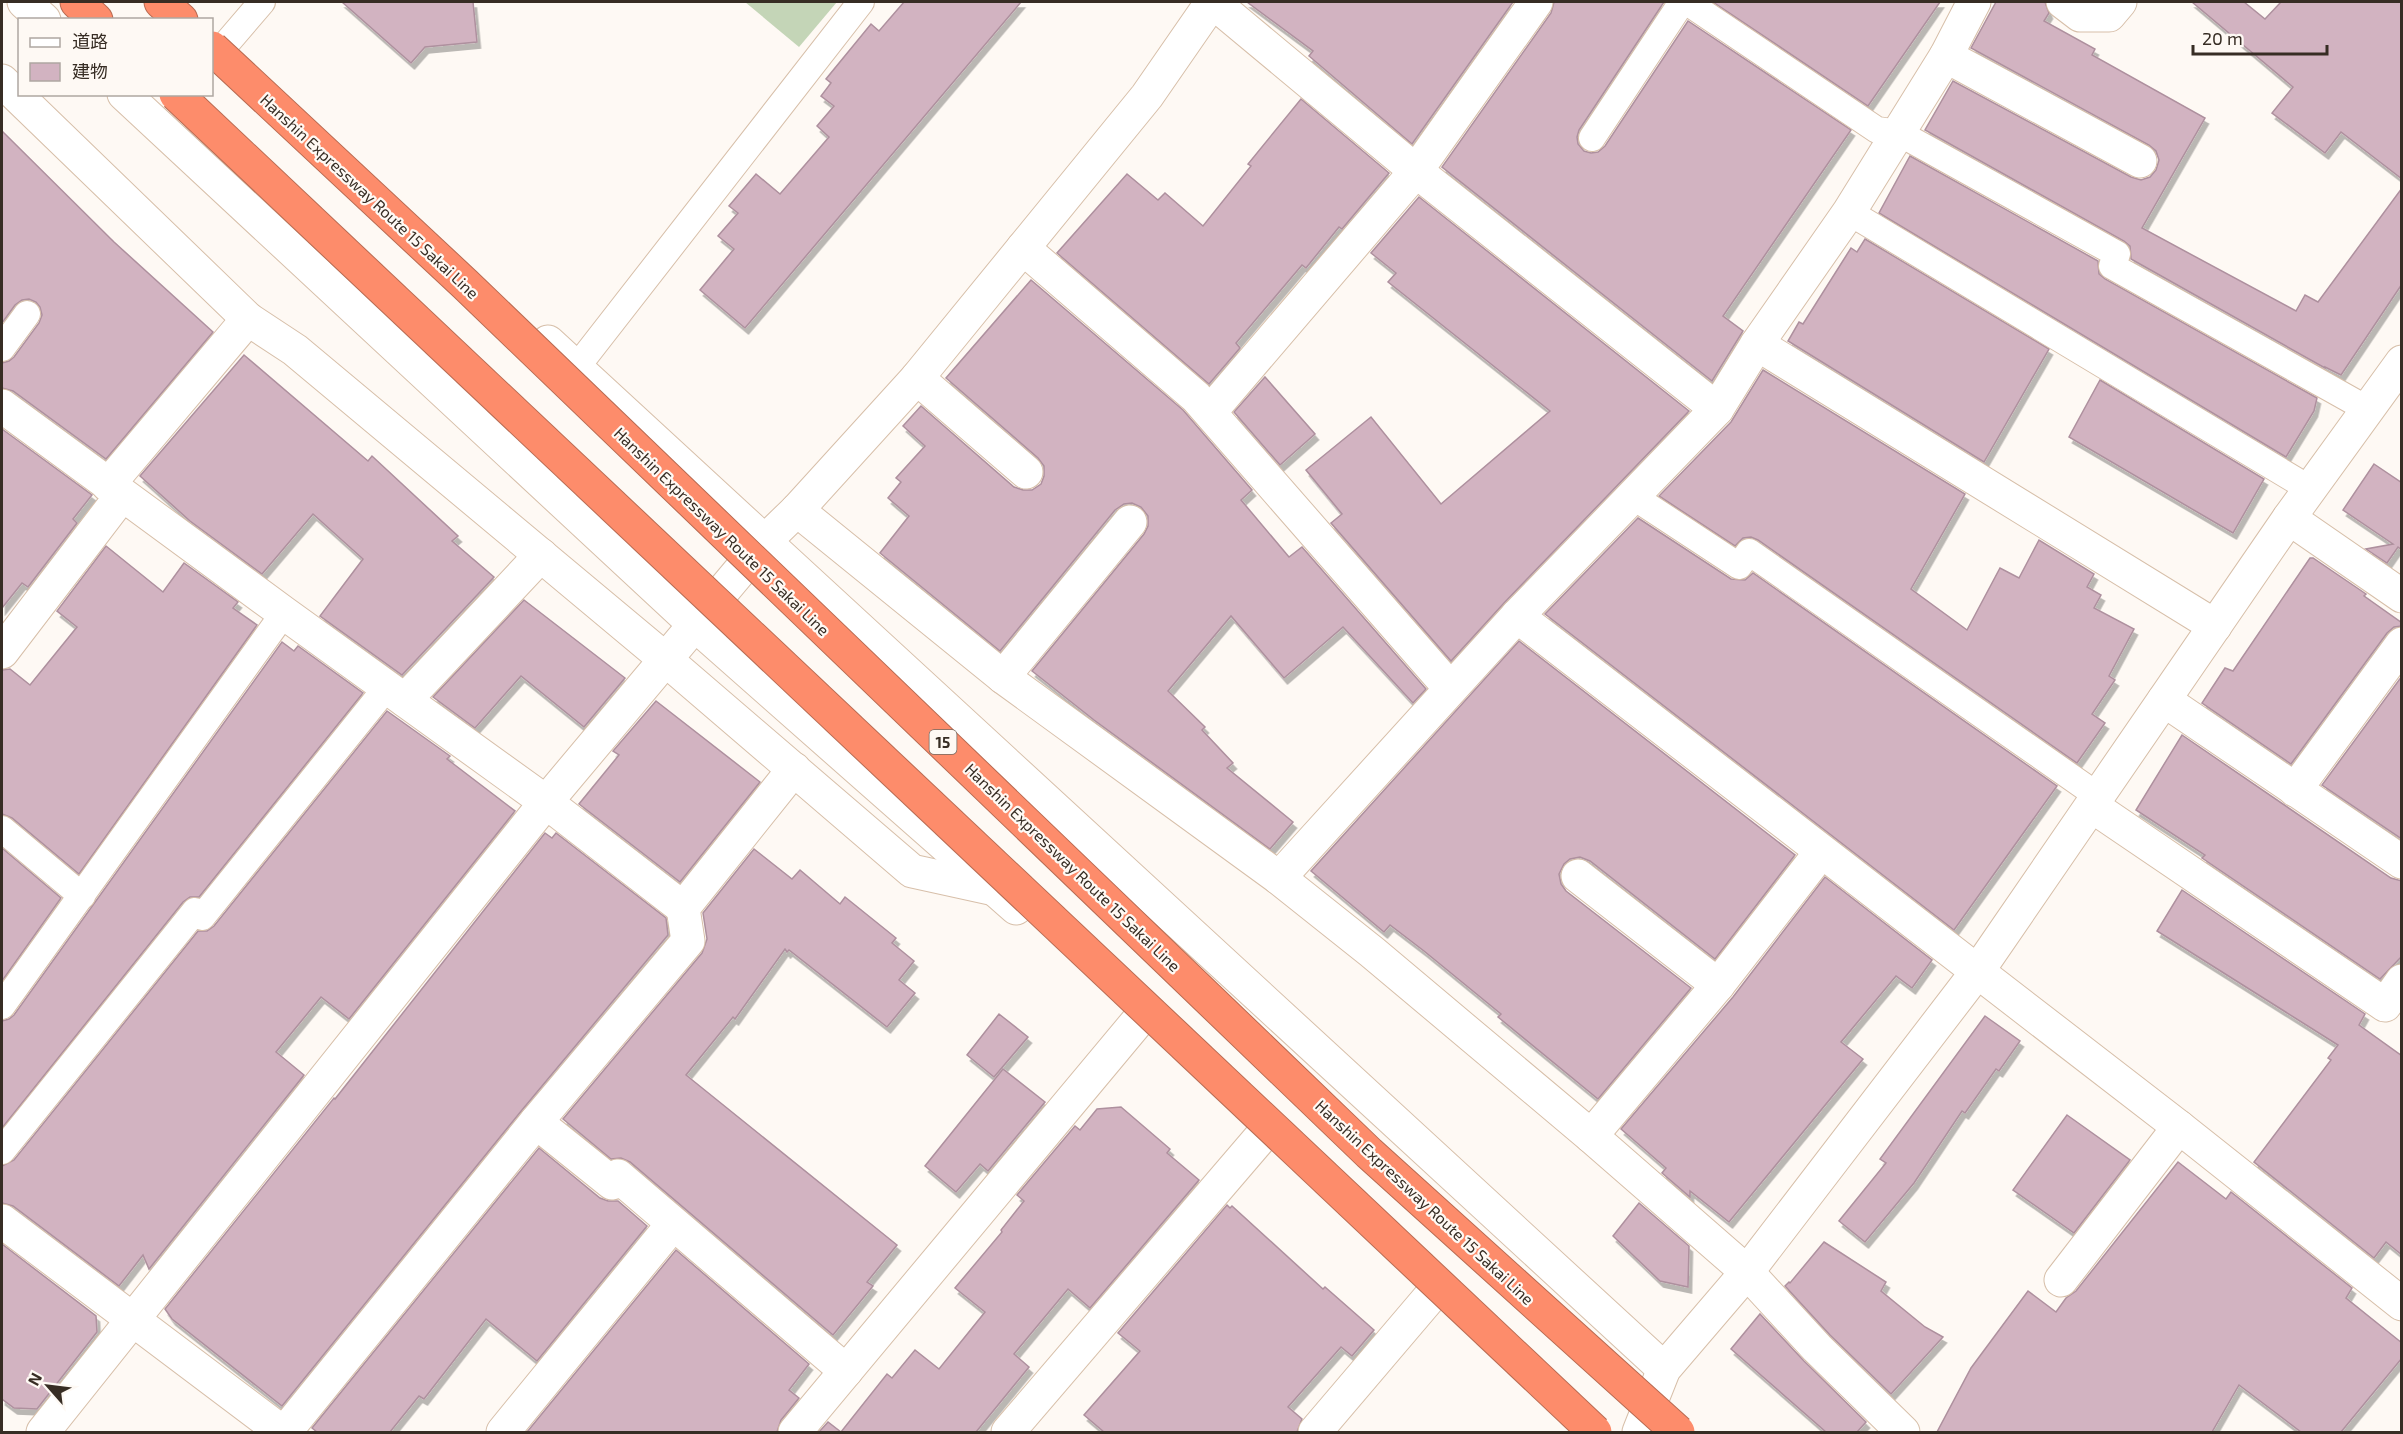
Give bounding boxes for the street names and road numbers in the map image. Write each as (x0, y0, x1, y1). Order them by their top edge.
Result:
street label: Hanshin Expressway Route 15 Sakai Line (257, 90, 483, 302)
street label: Hanshin Expressway Route 15 Sakai Line (611, 423, 833, 639)
road number: 15 (930, 730, 956, 754)
street label: Hanshin Expressway Route 15 Sakai Line (962, 759, 1184, 975)
street label: Hanshin Expressway Route 15 Sakai Line (1312, 1096, 1538, 1308)

